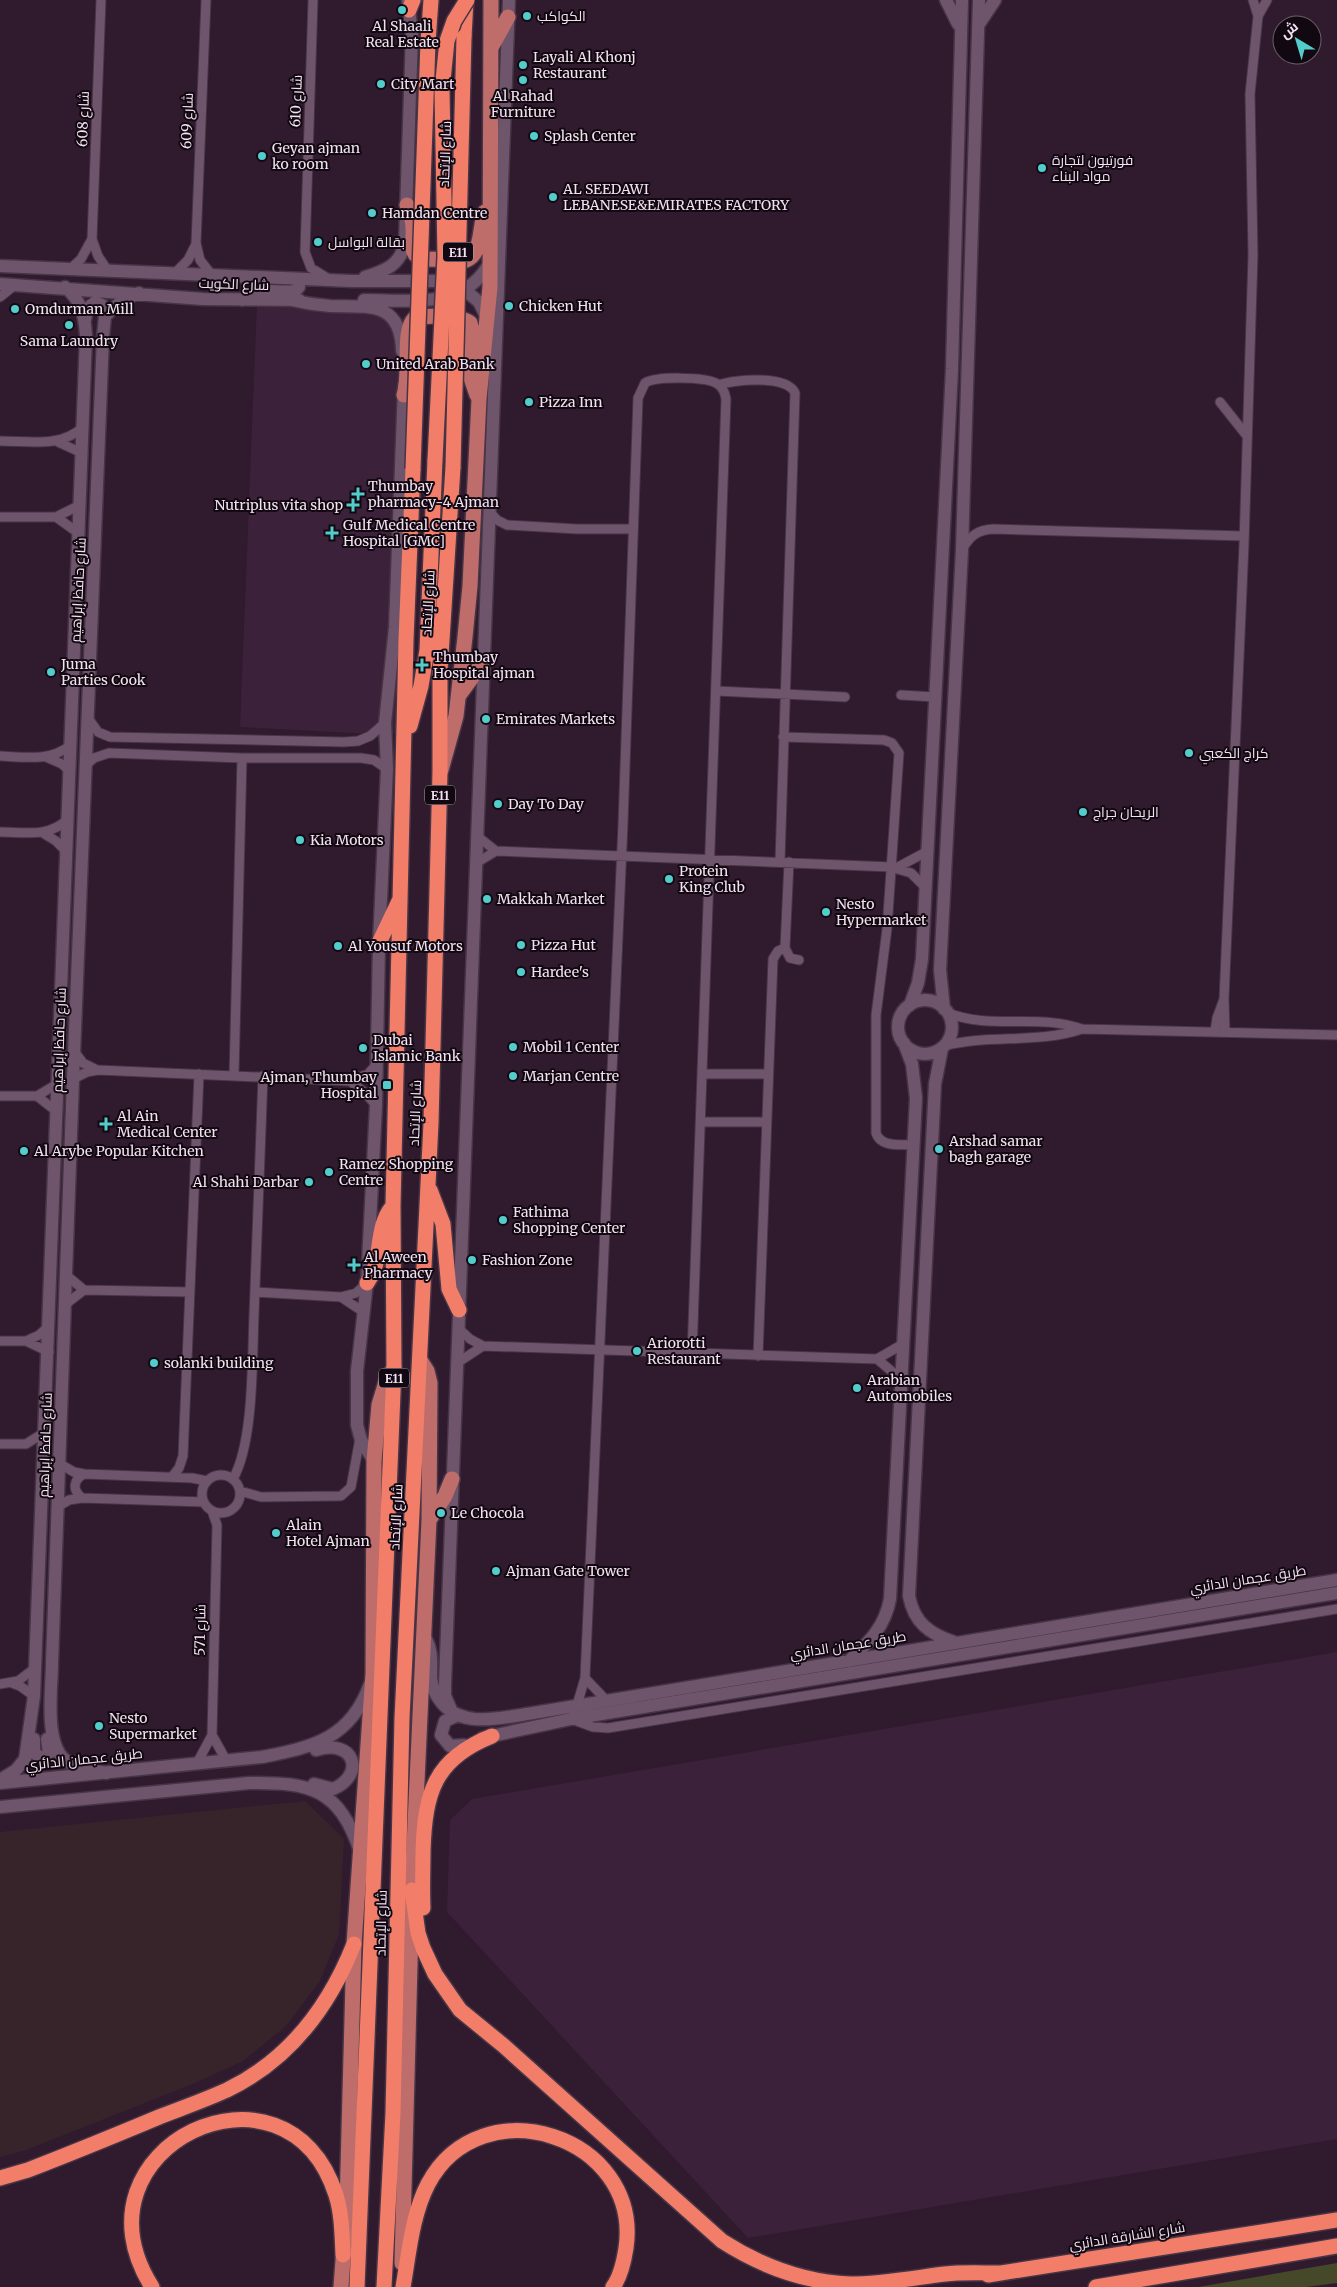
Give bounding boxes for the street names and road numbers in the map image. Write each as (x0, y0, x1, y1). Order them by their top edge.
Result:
street label: شارع 610 (286, 74, 306, 128)
street label: شارع 608 (73, 91, 93, 147)
street label: شارع 609 (177, 93, 197, 149)
street label: شارع الإتحاد (435, 121, 455, 187)
road number: E11 (443, 242, 473, 262)
street label: شارع الكويت (198, 274, 270, 294)
street label: شارع حافظ إبراهيم (66, 537, 91, 643)
street label: شارع الإتحاد (417, 569, 439, 637)
road number: E11 (425, 786, 455, 804)
street label: شارع حافظ إبراهيم (48, 987, 71, 1093)
street label: شارع الإتحاد (405, 1080, 425, 1146)
road number: E11 (379, 1369, 409, 1388)
street label: شارع حافظ إبراهيم (34, 1392, 57, 1498)
street label: شارع الإتحاد (385, 1483, 407, 1551)
street label: طريق عجمان الدائري (1189, 1561, 1308, 1600)
street label: شارع 571 (191, 1604, 209, 1656)
street label: طريق عجمان الدائري (789, 1627, 908, 1666)
street label: طريق عجمان الدائري (25, 1744, 144, 1777)
street label: شارع الإتحاد (371, 1890, 391, 1956)
street label: شارع الشارقة الدائري (1068, 2218, 1187, 2257)

